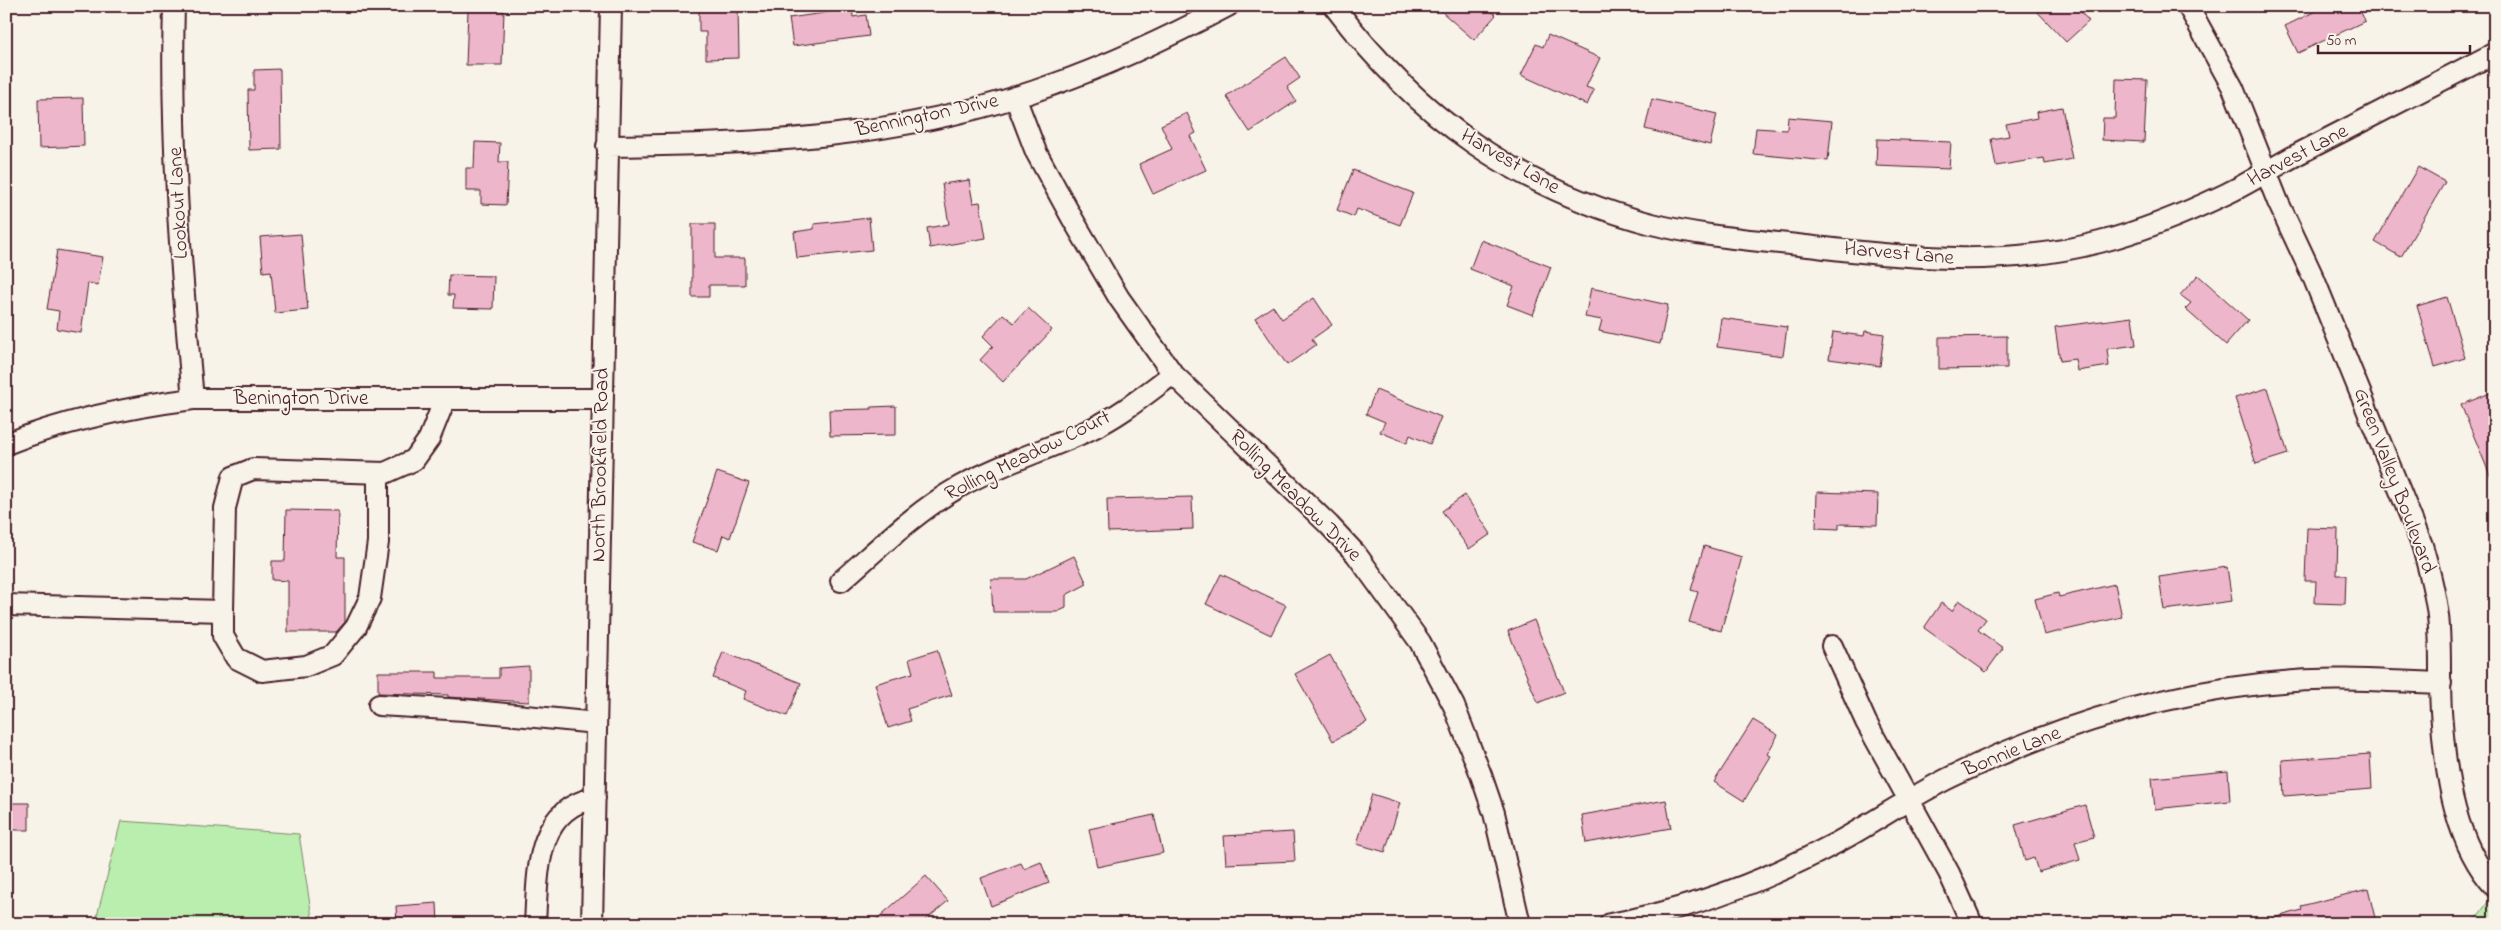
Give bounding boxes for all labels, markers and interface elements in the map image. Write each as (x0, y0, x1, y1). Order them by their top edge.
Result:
scale bar (2318, 22, 2471, 54)
text: 50 m (2326, 30, 2357, 52)
street label: Bennington Drive (852, 86, 1002, 148)
street label: Harvest Lane (2242, 117, 2354, 195)
street label: Harvest Lane (1455, 121, 1566, 203)
street label: Lookout Lane (161, 146, 197, 260)
street label: Harvest Lane (1843, 234, 1956, 274)
street label: North Brookfield Road (584, 367, 618, 562)
street label: Benington Drive (233, 384, 369, 416)
street label: Green Valley Boulevard (2343, 384, 2443, 579)
street label: Rolling Meadow Court (940, 403, 1117, 511)
street label: Rolling Meadow Drive (1220, 423, 1369, 571)
street label: Bonnie Lane (1958, 719, 2066, 786)

